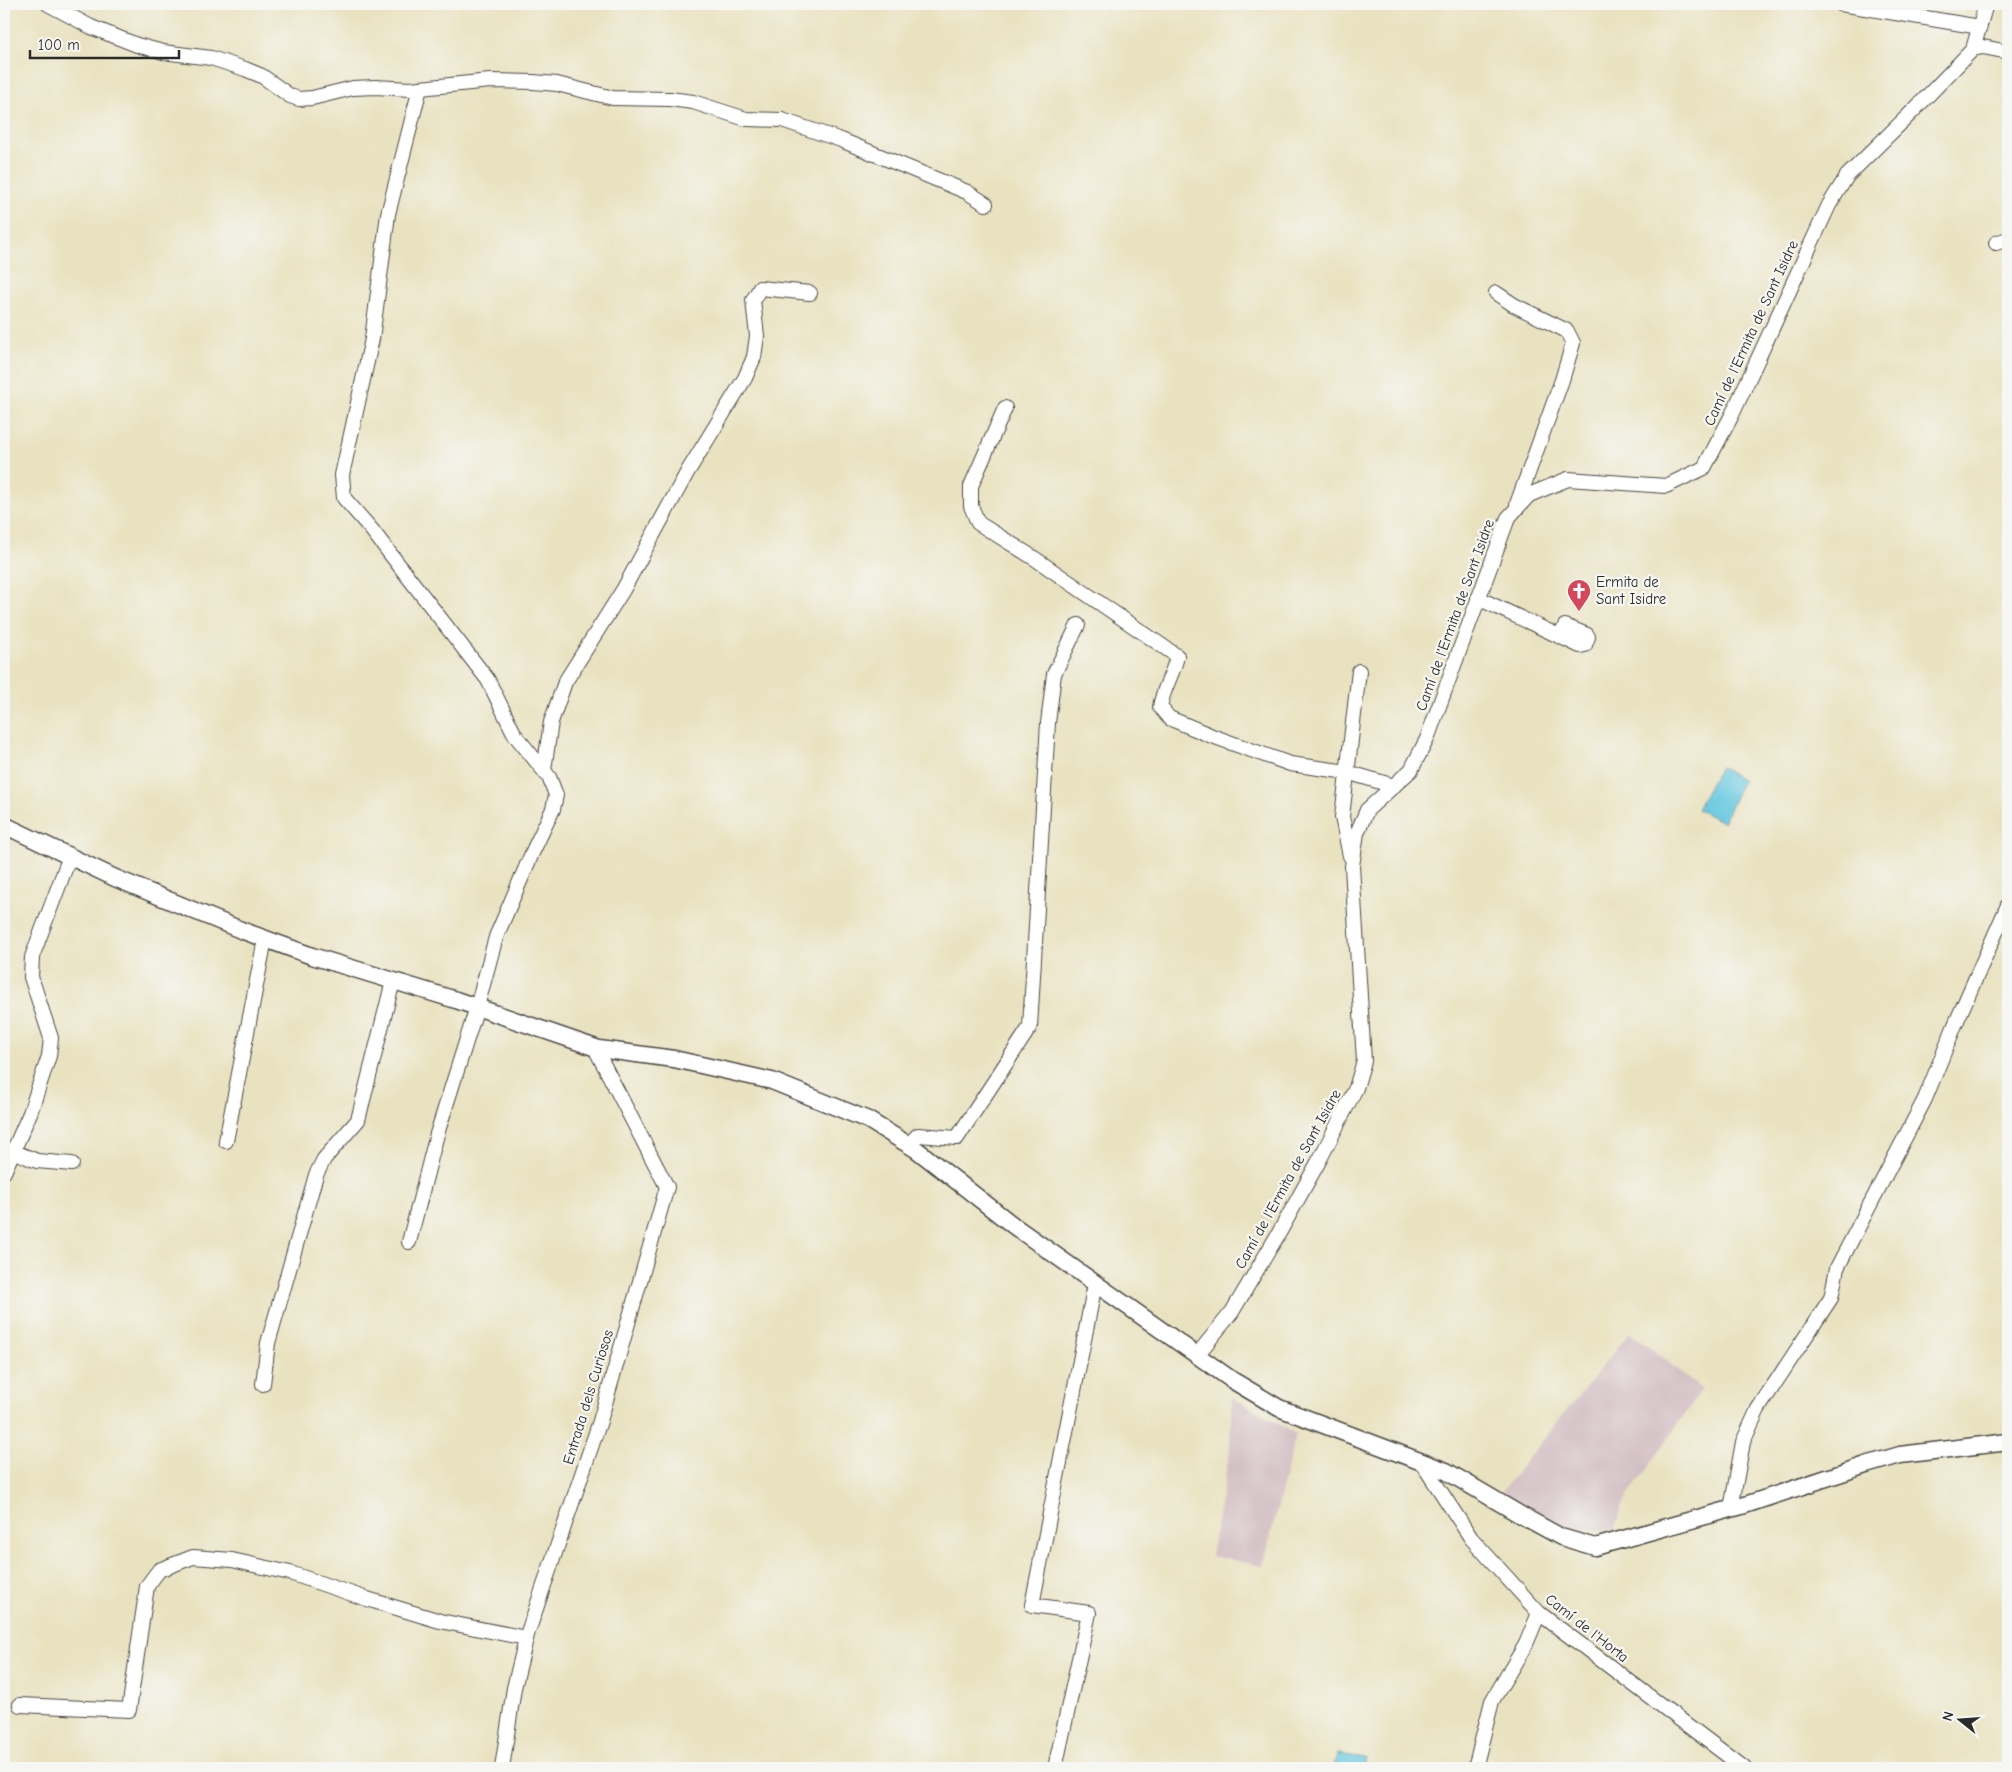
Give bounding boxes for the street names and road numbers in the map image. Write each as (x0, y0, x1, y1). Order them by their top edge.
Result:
street label: Camí de l'Ermita de Sant Isidre (1700, 237, 1802, 429)
street label: Camí de l'Ermita de Sant Isidre (1412, 516, 1498, 713)
street label: Camí de l'Ermita de Sant Isidre (1231, 1086, 1345, 1272)
street label: Entrada dels Curiosos (559, 1327, 617, 1467)
street label: Camí de l'Horta (1542, 1590, 1632, 1666)

